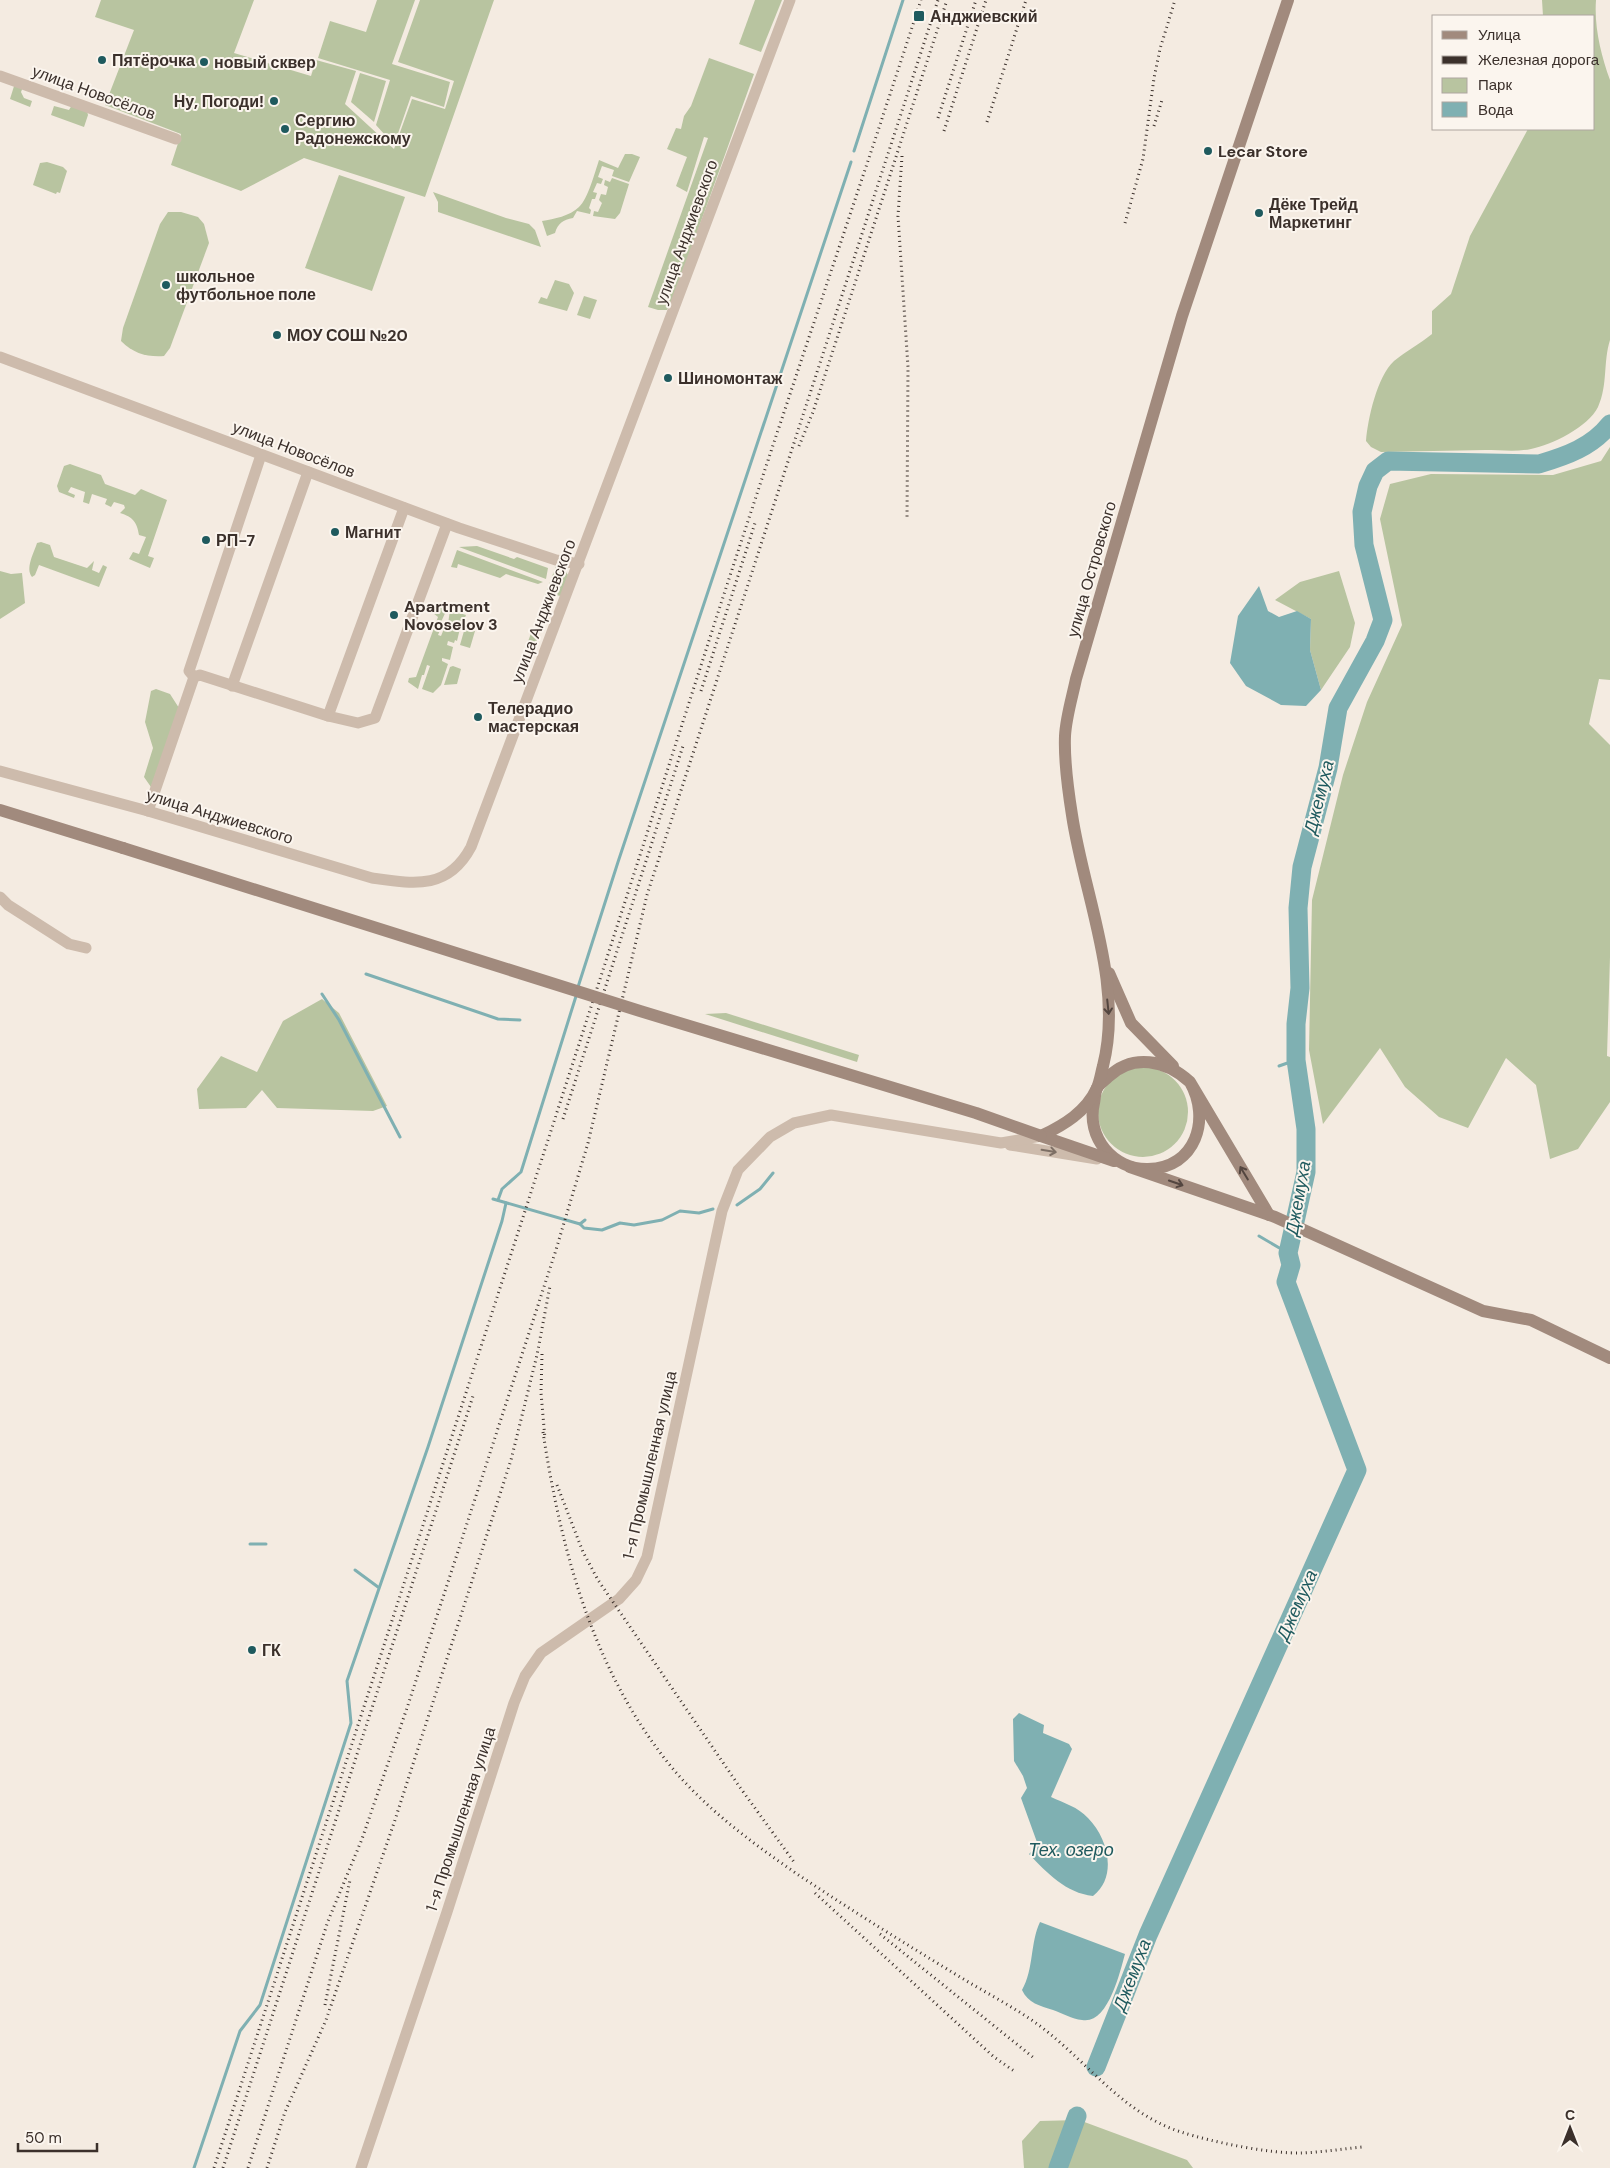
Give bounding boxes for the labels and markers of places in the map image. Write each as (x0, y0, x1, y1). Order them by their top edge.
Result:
place label: Анджиевский (930, 6, 1037, 27)
marker: Анджиевский (912, 9, 926, 23)
place label: Пятёрочка (112, 50, 195, 71)
place label: новый сквер (214, 52, 316, 73)
marker: Пятёрочка (96, 54, 108, 66)
marker: новый сквер (198, 56, 210, 68)
place label: Ну, Погоди! (174, 91, 264, 112)
marker: Ну, Погоди! (268, 95, 280, 107)
place label: Сергию Радонежскому (295, 110, 411, 149)
marker: Сергию Радонежскому (279, 123, 291, 135)
place label: Lecar Store (1218, 141, 1308, 162)
marker: Lecar Store (1202, 145, 1214, 157)
place label: Дёке Трейд Маркетинг (1269, 194, 1358, 233)
marker: Дёке Трейд Маркетинг (1253, 207, 1265, 219)
place label: школьное футбольное поле (176, 266, 316, 305)
marker: школьное футбольное поле (160, 279, 172, 291)
place label: МОУ СОШ №20 (287, 325, 408, 346)
marker: МОУ СОШ №20 (271, 329, 283, 341)
place label: Шиномонтаж (678, 368, 783, 389)
marker: Шиномонтаж (662, 372, 674, 384)
place label: Магнит (345, 522, 402, 543)
marker: Магнит (329, 526, 341, 538)
place label: РП-7 (216, 530, 256, 551)
marker: РП-7 (200, 534, 212, 546)
place label: Apartment Novoselov 3 (404, 596, 498, 635)
marker: Apartment Novoselov 3 (388, 609, 400, 621)
place label: Телерадио мастерская (488, 698, 579, 737)
marker: Телерадио мастерская (472, 711, 484, 723)
place label: ГК (262, 1640, 281, 1661)
marker: ГК (246, 1644, 258, 1656)

